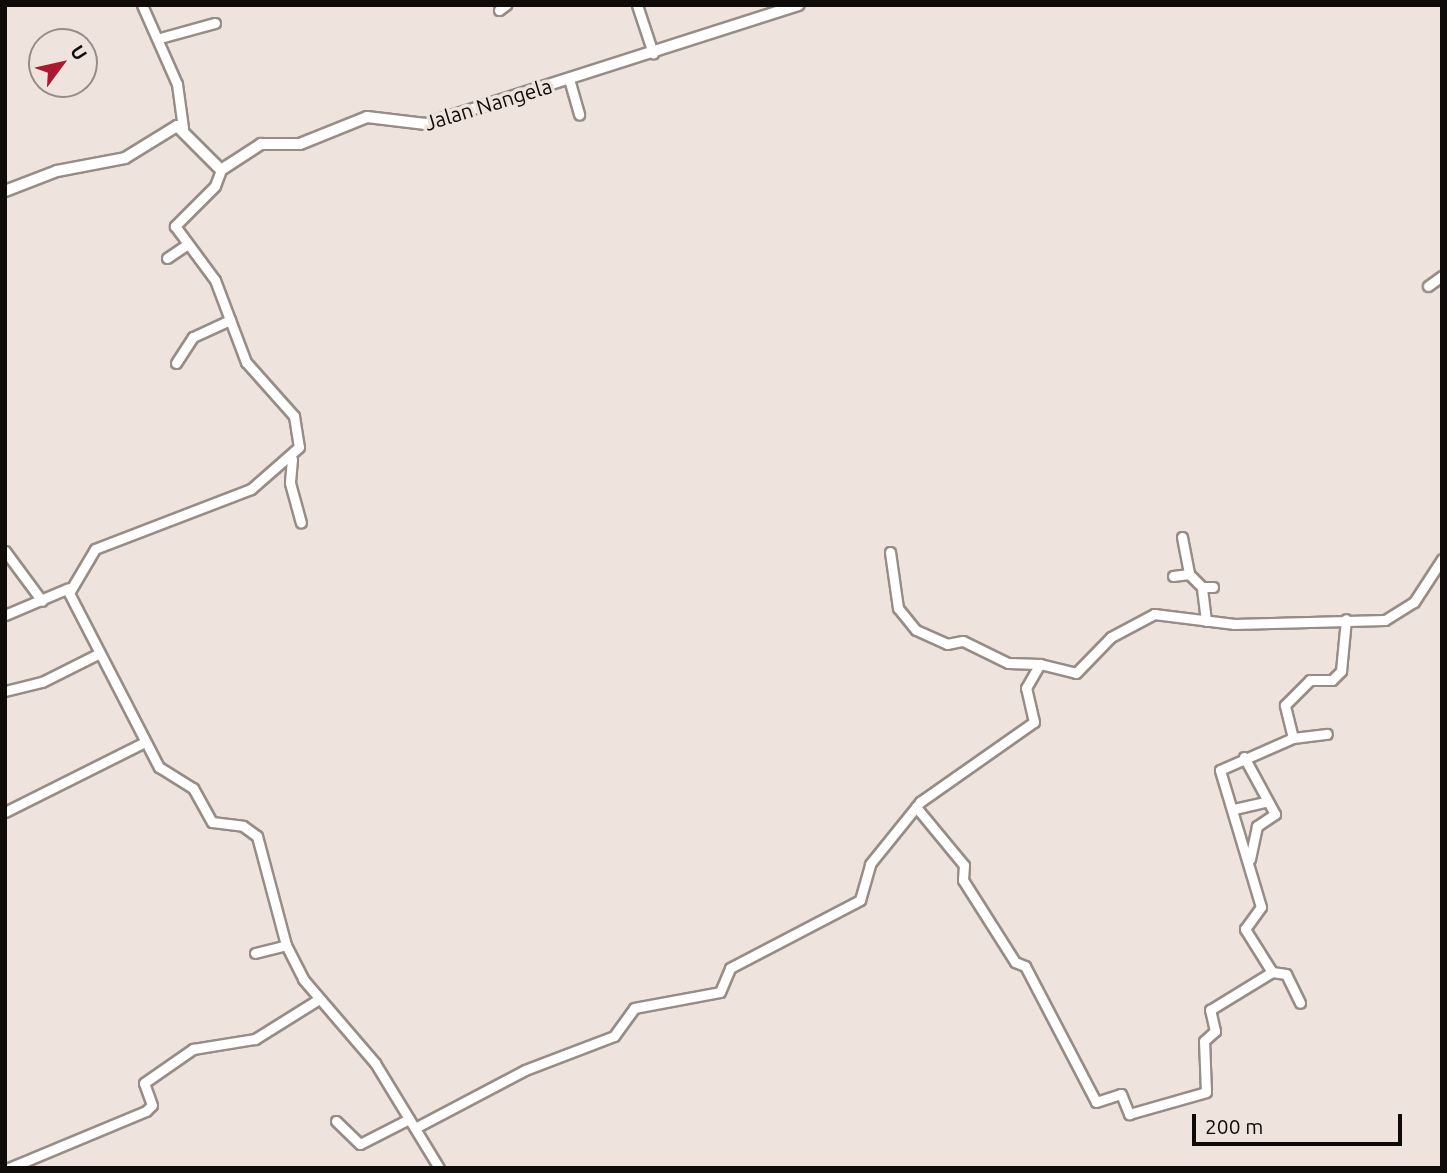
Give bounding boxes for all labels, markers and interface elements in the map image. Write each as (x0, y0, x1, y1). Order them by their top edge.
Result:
north arrow (28, 28, 98, 98)
text: U (66, 41, 92, 64)
street label: Jalan Nangela (421, 73, 555, 135)
scale bar (1195, 1100, 1405, 1144)
text: 200 m (1205, 1114, 1263, 1138)

